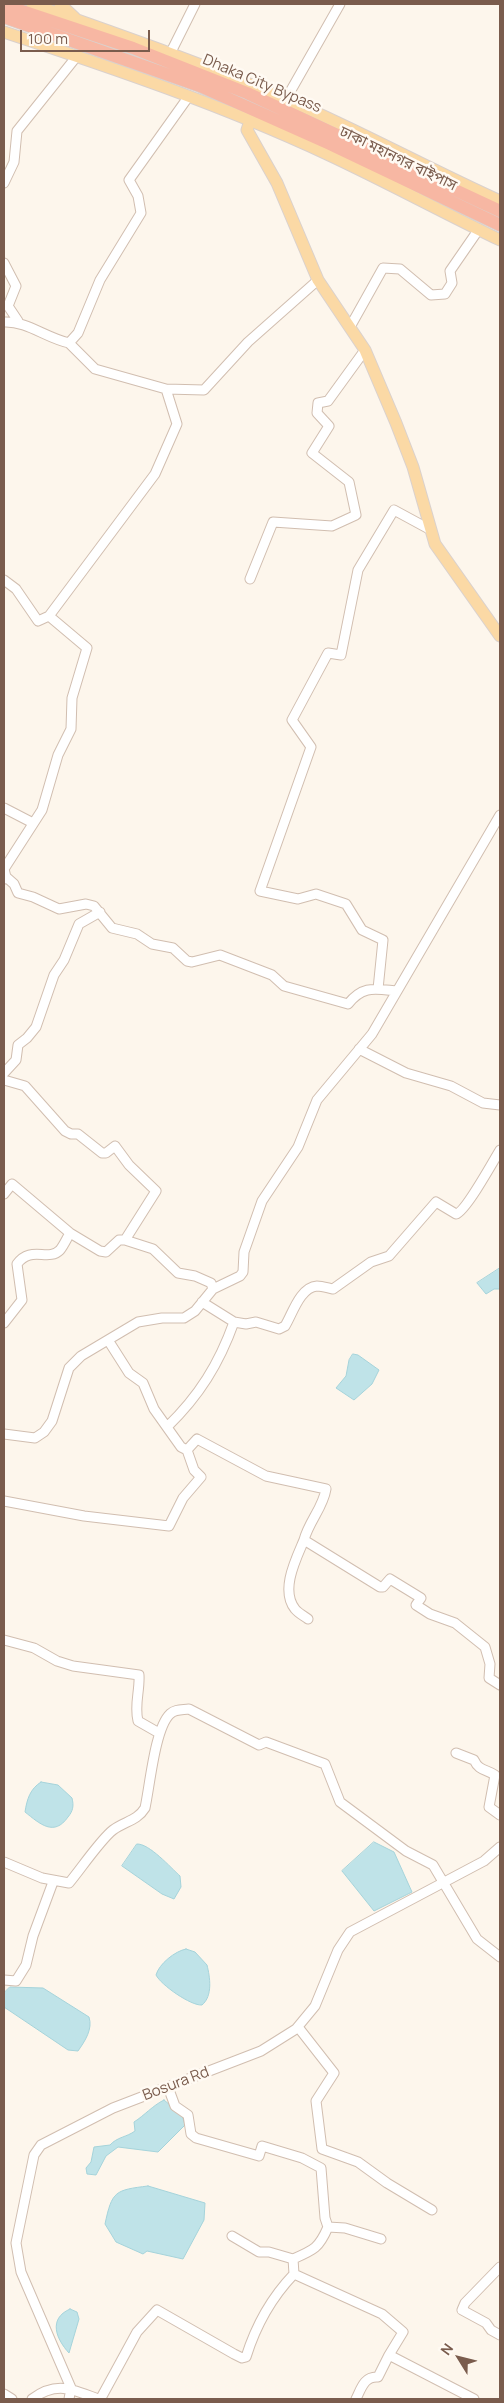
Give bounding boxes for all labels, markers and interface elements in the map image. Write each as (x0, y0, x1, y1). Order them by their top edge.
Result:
scale bar (22, 20, 152, 52)
text: 100 m (28, 28, 68, 49)
street label: Dhaka City Bypass (200, 51, 324, 117)
street label: ঢাকা মহানগর বাইপাস (336, 123, 460, 195)
street label: Bosura Rd (140, 2063, 212, 2105)
north arrow (434, 2333, 484, 2383)
text: N (436, 2339, 457, 2359)

